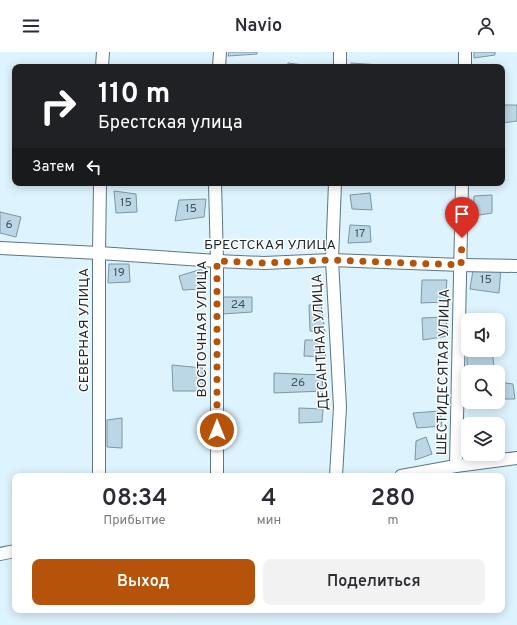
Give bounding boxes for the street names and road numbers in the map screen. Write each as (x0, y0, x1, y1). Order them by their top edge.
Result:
street label: БРЕСТСКАЯ УЛИЦА (204, 237, 336, 254)
street label: ВОСТОЧНАЯ УЛИЦА (194, 261, 211, 397)
street label: СЕВЕРНАЯ УЛИЦА (76, 268, 93, 392)
street label: ДЕСАНТНАЯ УЛИЦА (309, 273, 333, 411)
street label: ШЕСТИДЕСЯТАЯ УЛИЦА (434, 289, 454, 455)

